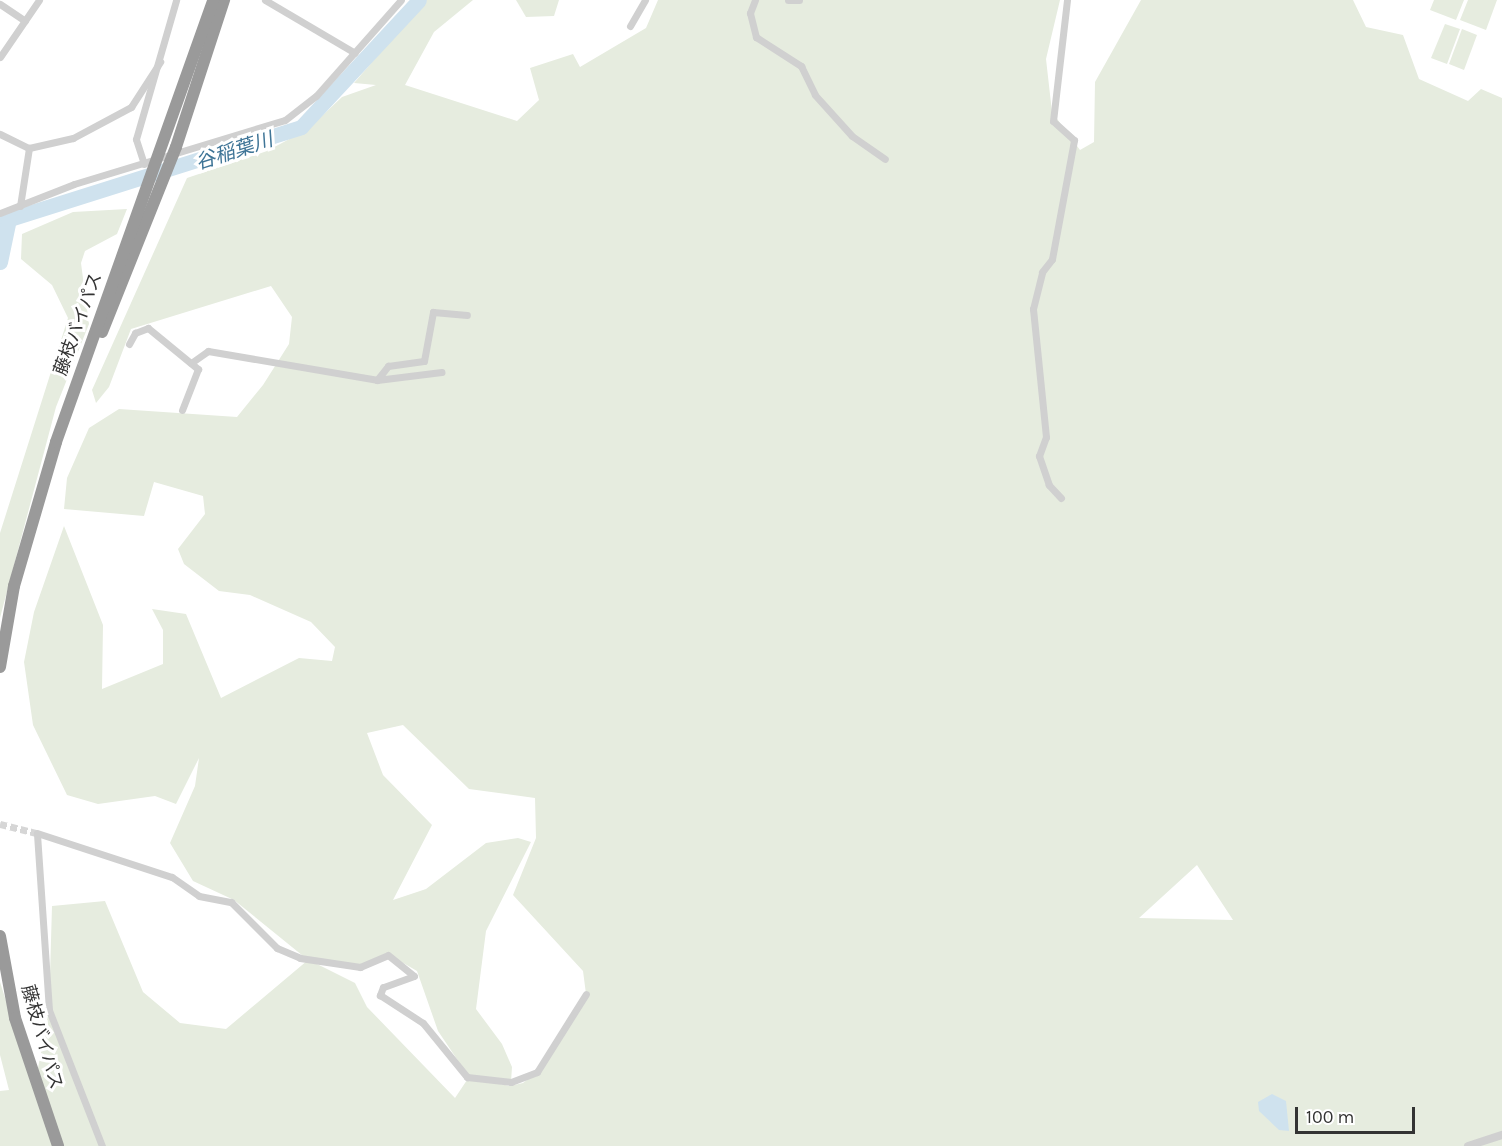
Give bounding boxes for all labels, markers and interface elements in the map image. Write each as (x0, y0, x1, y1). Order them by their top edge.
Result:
water label: 谷稲葉川 (192, 127, 276, 175)
street label: 藤枝バイパス (49, 270, 107, 378)
street label: 藤枝バイパス (17, 982, 67, 1092)
scale bar (1298, 1095, 1418, 1133)
text: 100 m (1306, 1106, 1354, 1128)

